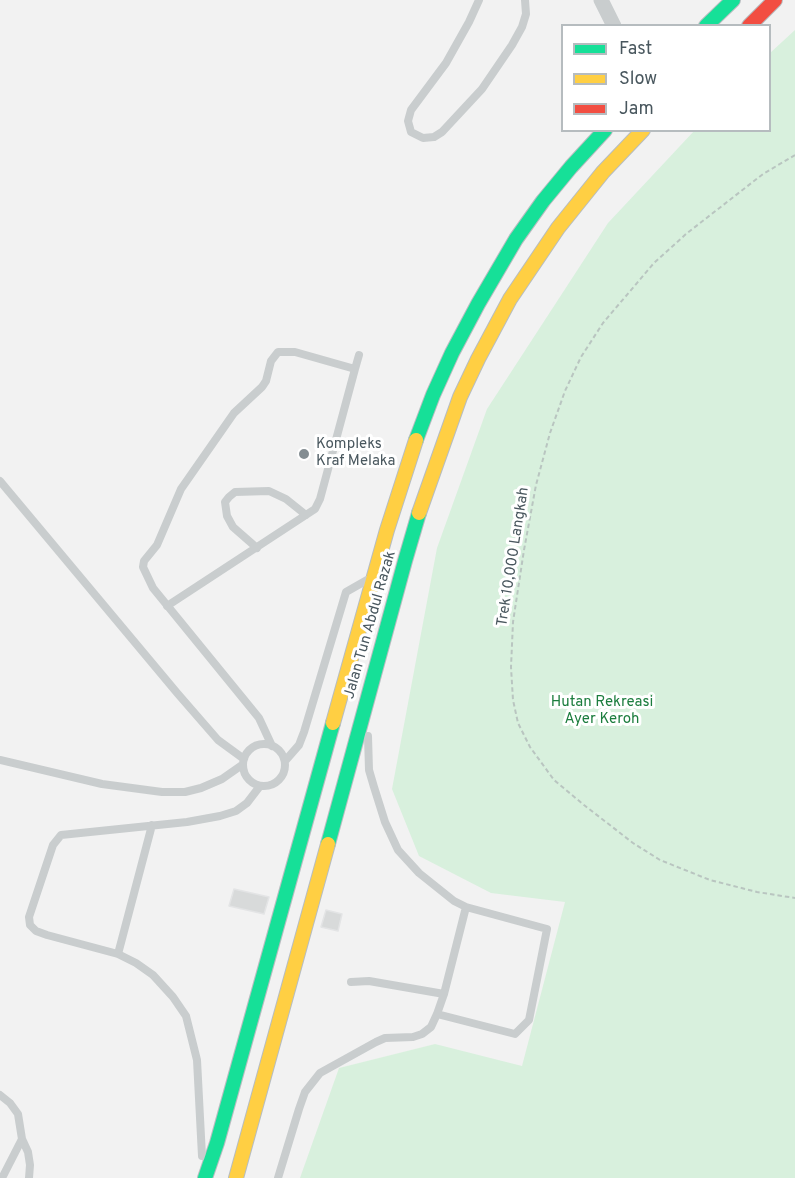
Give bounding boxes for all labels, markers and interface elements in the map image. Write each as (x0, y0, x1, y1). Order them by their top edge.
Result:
legend (561, 24, 771, 132)
text: Fast (619, 38, 652, 61)
text: Slow (619, 68, 657, 91)
text: Jam (619, 98, 654, 121)
place label: Kompleks Kraf Melaka (316, 436, 395, 471)
marker: Kompleks Kraf Melaka (297, 447, 311, 461)
street label: Trek 10,000 Langkah (494, 486, 534, 628)
street label: Jalan Tun Abdul Razak (341, 549, 401, 701)
park label: Hutan Rekreasi Ayer Keroh (551, 694, 653, 729)

